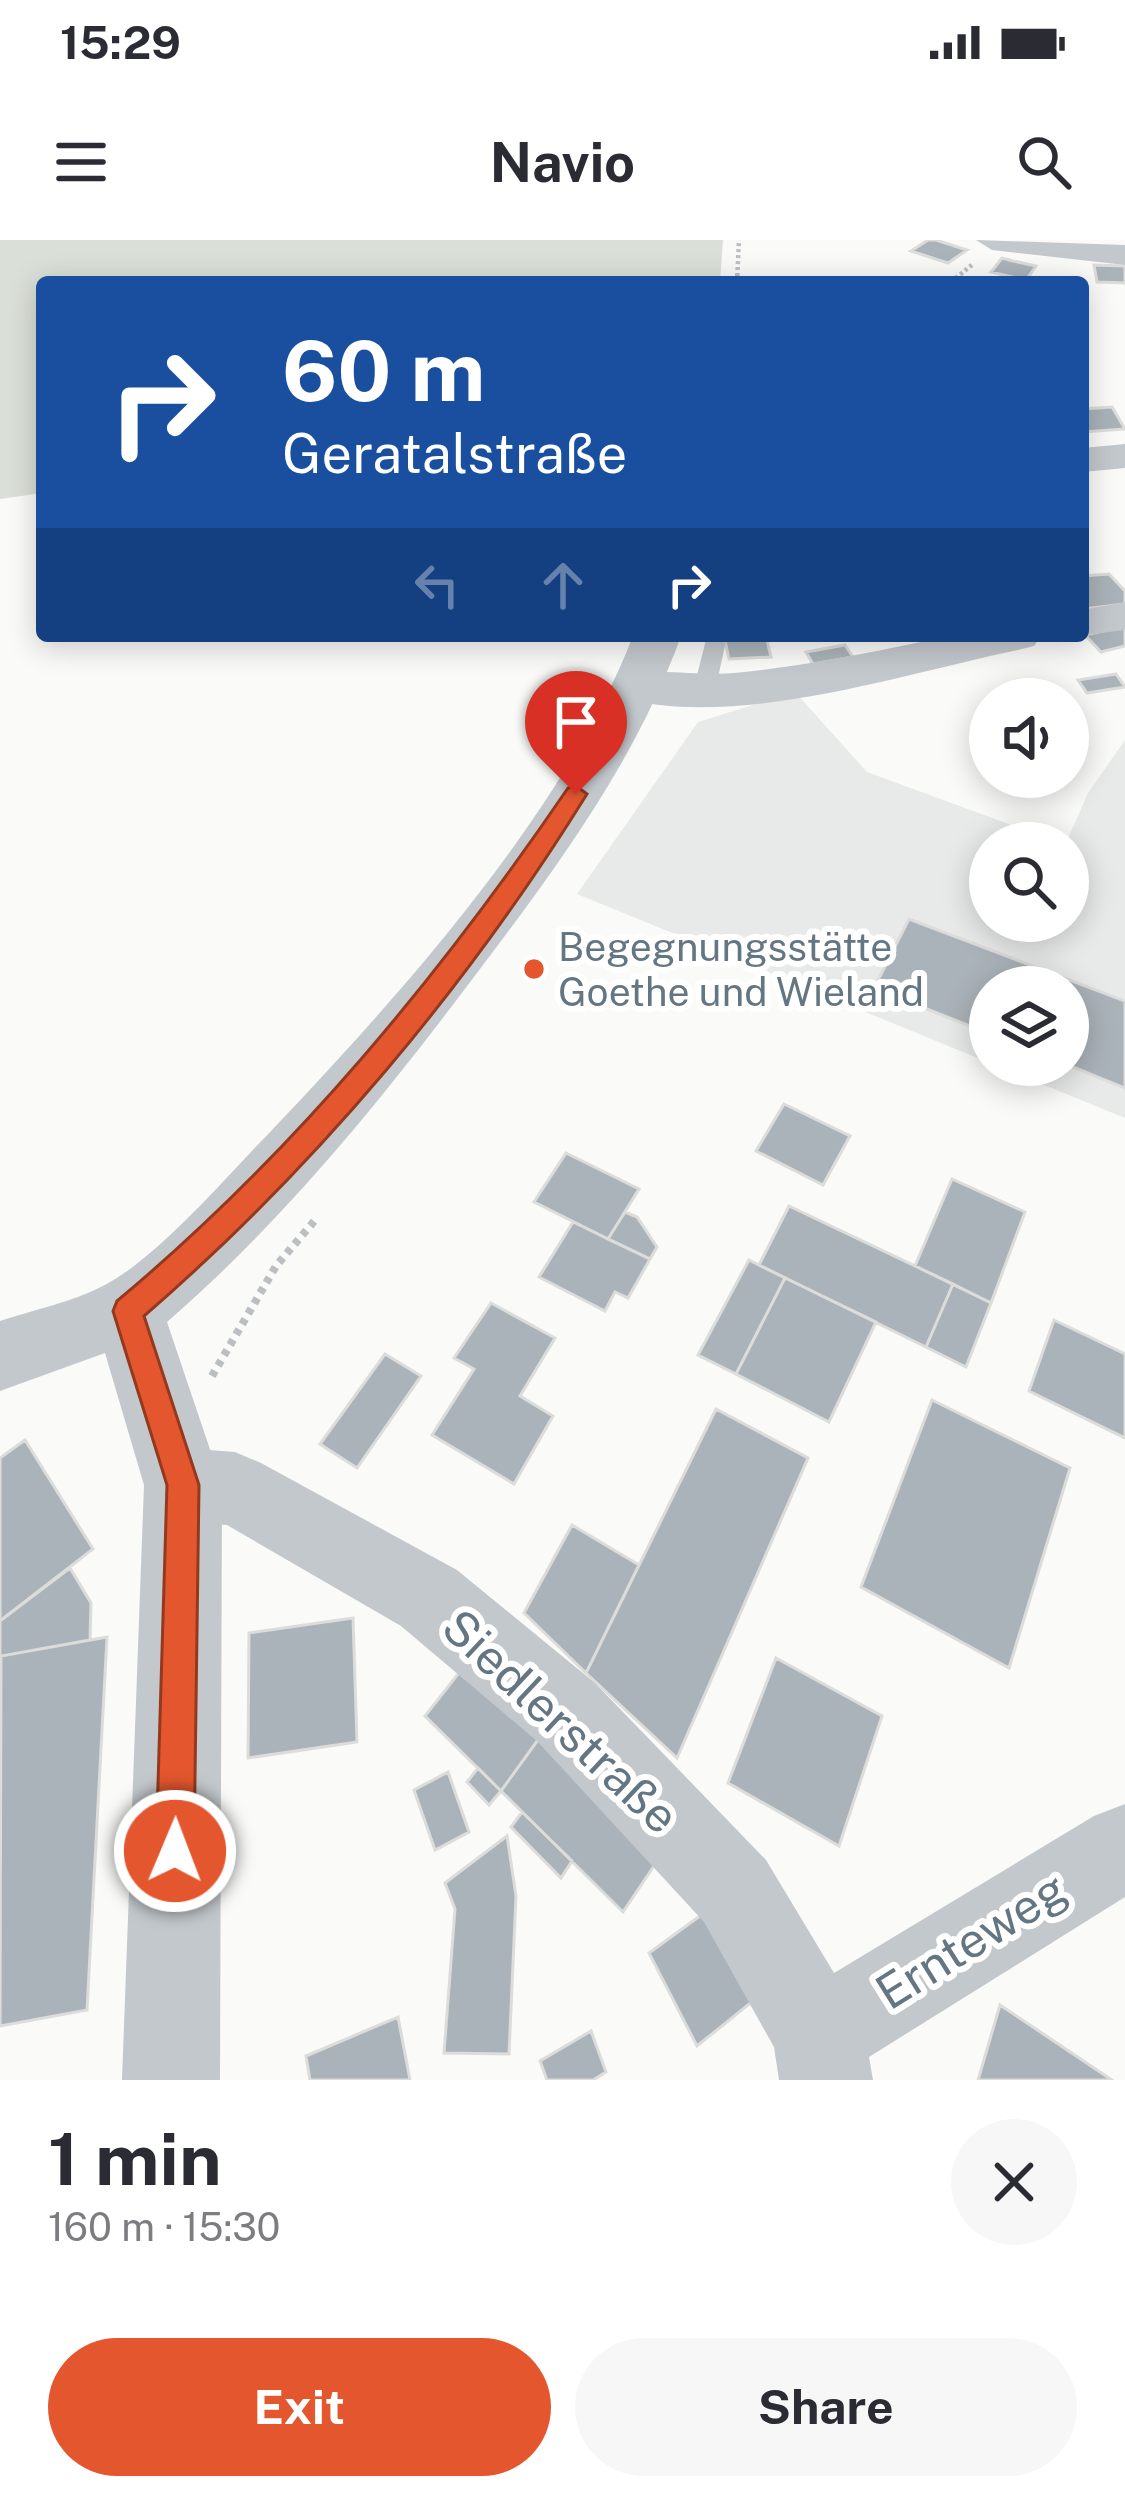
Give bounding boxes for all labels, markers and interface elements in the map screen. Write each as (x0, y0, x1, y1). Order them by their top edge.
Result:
text: 15:29 (60, 16, 181, 69)
icon: menu (48, 129, 114, 195)
icon: search (1011, 129, 1077, 195)
text: Navio (490, 131, 635, 194)
text: 60 m (282, 321, 486, 420)
icon: right (84, 324, 240, 480)
text: Geratalstraße (282, 422, 627, 485)
icon: left (404, 552, 470, 618)
icon: ahead (530, 552, 596, 618)
icon: right (656, 552, 722, 618)
pin (525, 671, 627, 794)
map controls (969, 678, 1089, 1086)
button: sound (969, 678, 1089, 798)
icon: arrive (543, 689, 609, 755)
button: search (969, 822, 1089, 942)
place label: Begegnungsstätte Goethe und Wieland (558, 924, 924, 1015)
marker: Begegnungsstätte Goethe und Wieland (521, 956, 547, 982)
button: layers (969, 966, 1089, 1086)
street label: Siedlerstraße (431, 1597, 691, 1845)
position arrow (112, 1788, 238, 1914)
street label: Ernteweg (865, 1859, 1077, 2021)
text: 1 min (48, 2117, 222, 2201)
button: close (951, 2119, 1077, 2245)
text: 160 m · 15:30 (48, 2204, 280, 2250)
button: Exit (48, 2338, 551, 2476)
button: Share (575, 2338, 1077, 2476)

